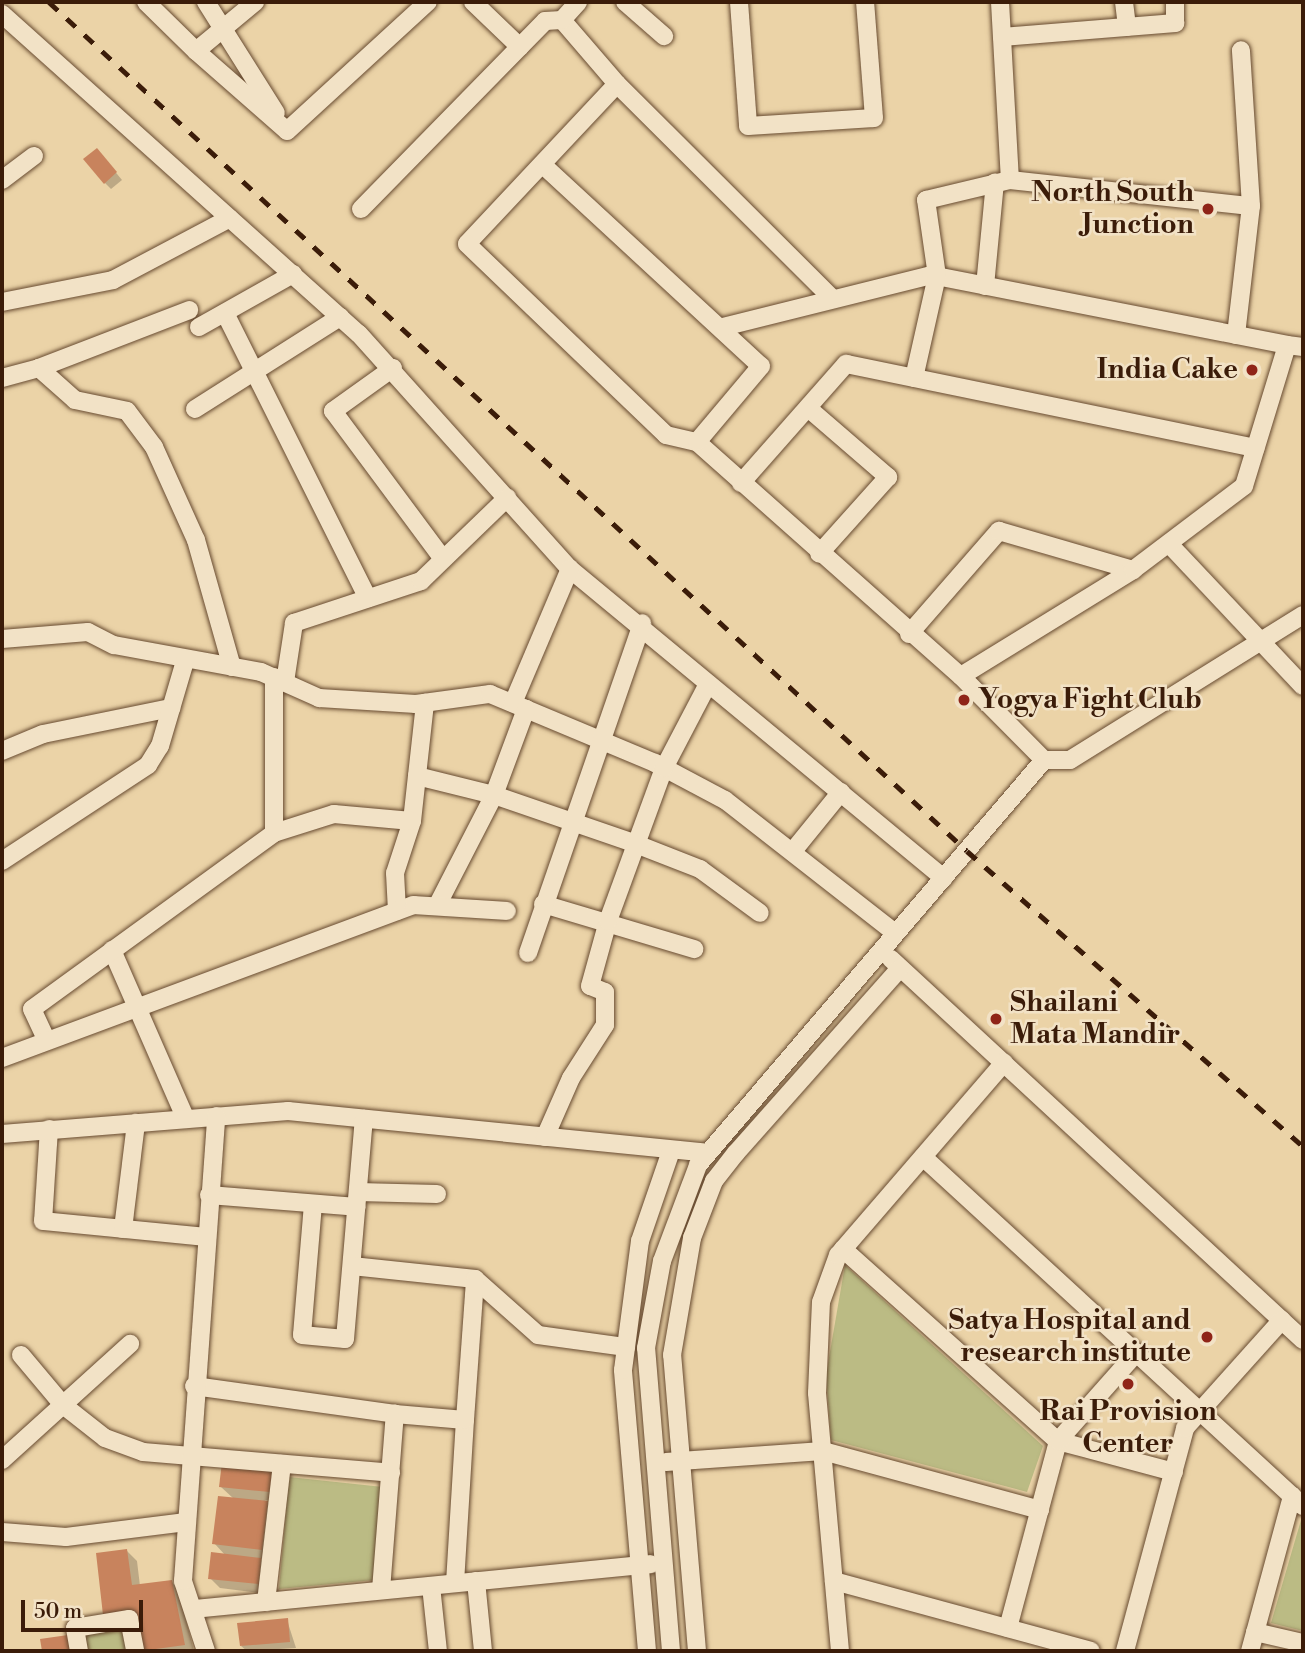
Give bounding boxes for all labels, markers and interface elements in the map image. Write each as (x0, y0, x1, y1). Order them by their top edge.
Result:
place label: North South Junction (1031, 176, 1194, 242)
marker: North South Junction (1200, 201, 1216, 217)
place label: India Cake (1097, 353, 1238, 387)
marker: India Cake (1244, 362, 1260, 378)
place label: Yogya Fight Club (978, 683, 1202, 717)
marker: Yogya Fight Club (956, 692, 972, 708)
place label: Shailani Mata Mandir (1010, 986, 1180, 1052)
marker: Shailani Mata Mandir (988, 1011, 1004, 1027)
place label: Satya Hospital and research institute (949, 1304, 1191, 1370)
marker: Satya Hospital and research institute (1197, 1327, 1217, 1347)
marker: Rai Provision Center (1120, 1376, 1136, 1392)
place label: Rai Provision Center (1039, 1395, 1217, 1461)
scale bar (24, 1586, 147, 1630)
text: 50 m (34, 1599, 82, 1625)

